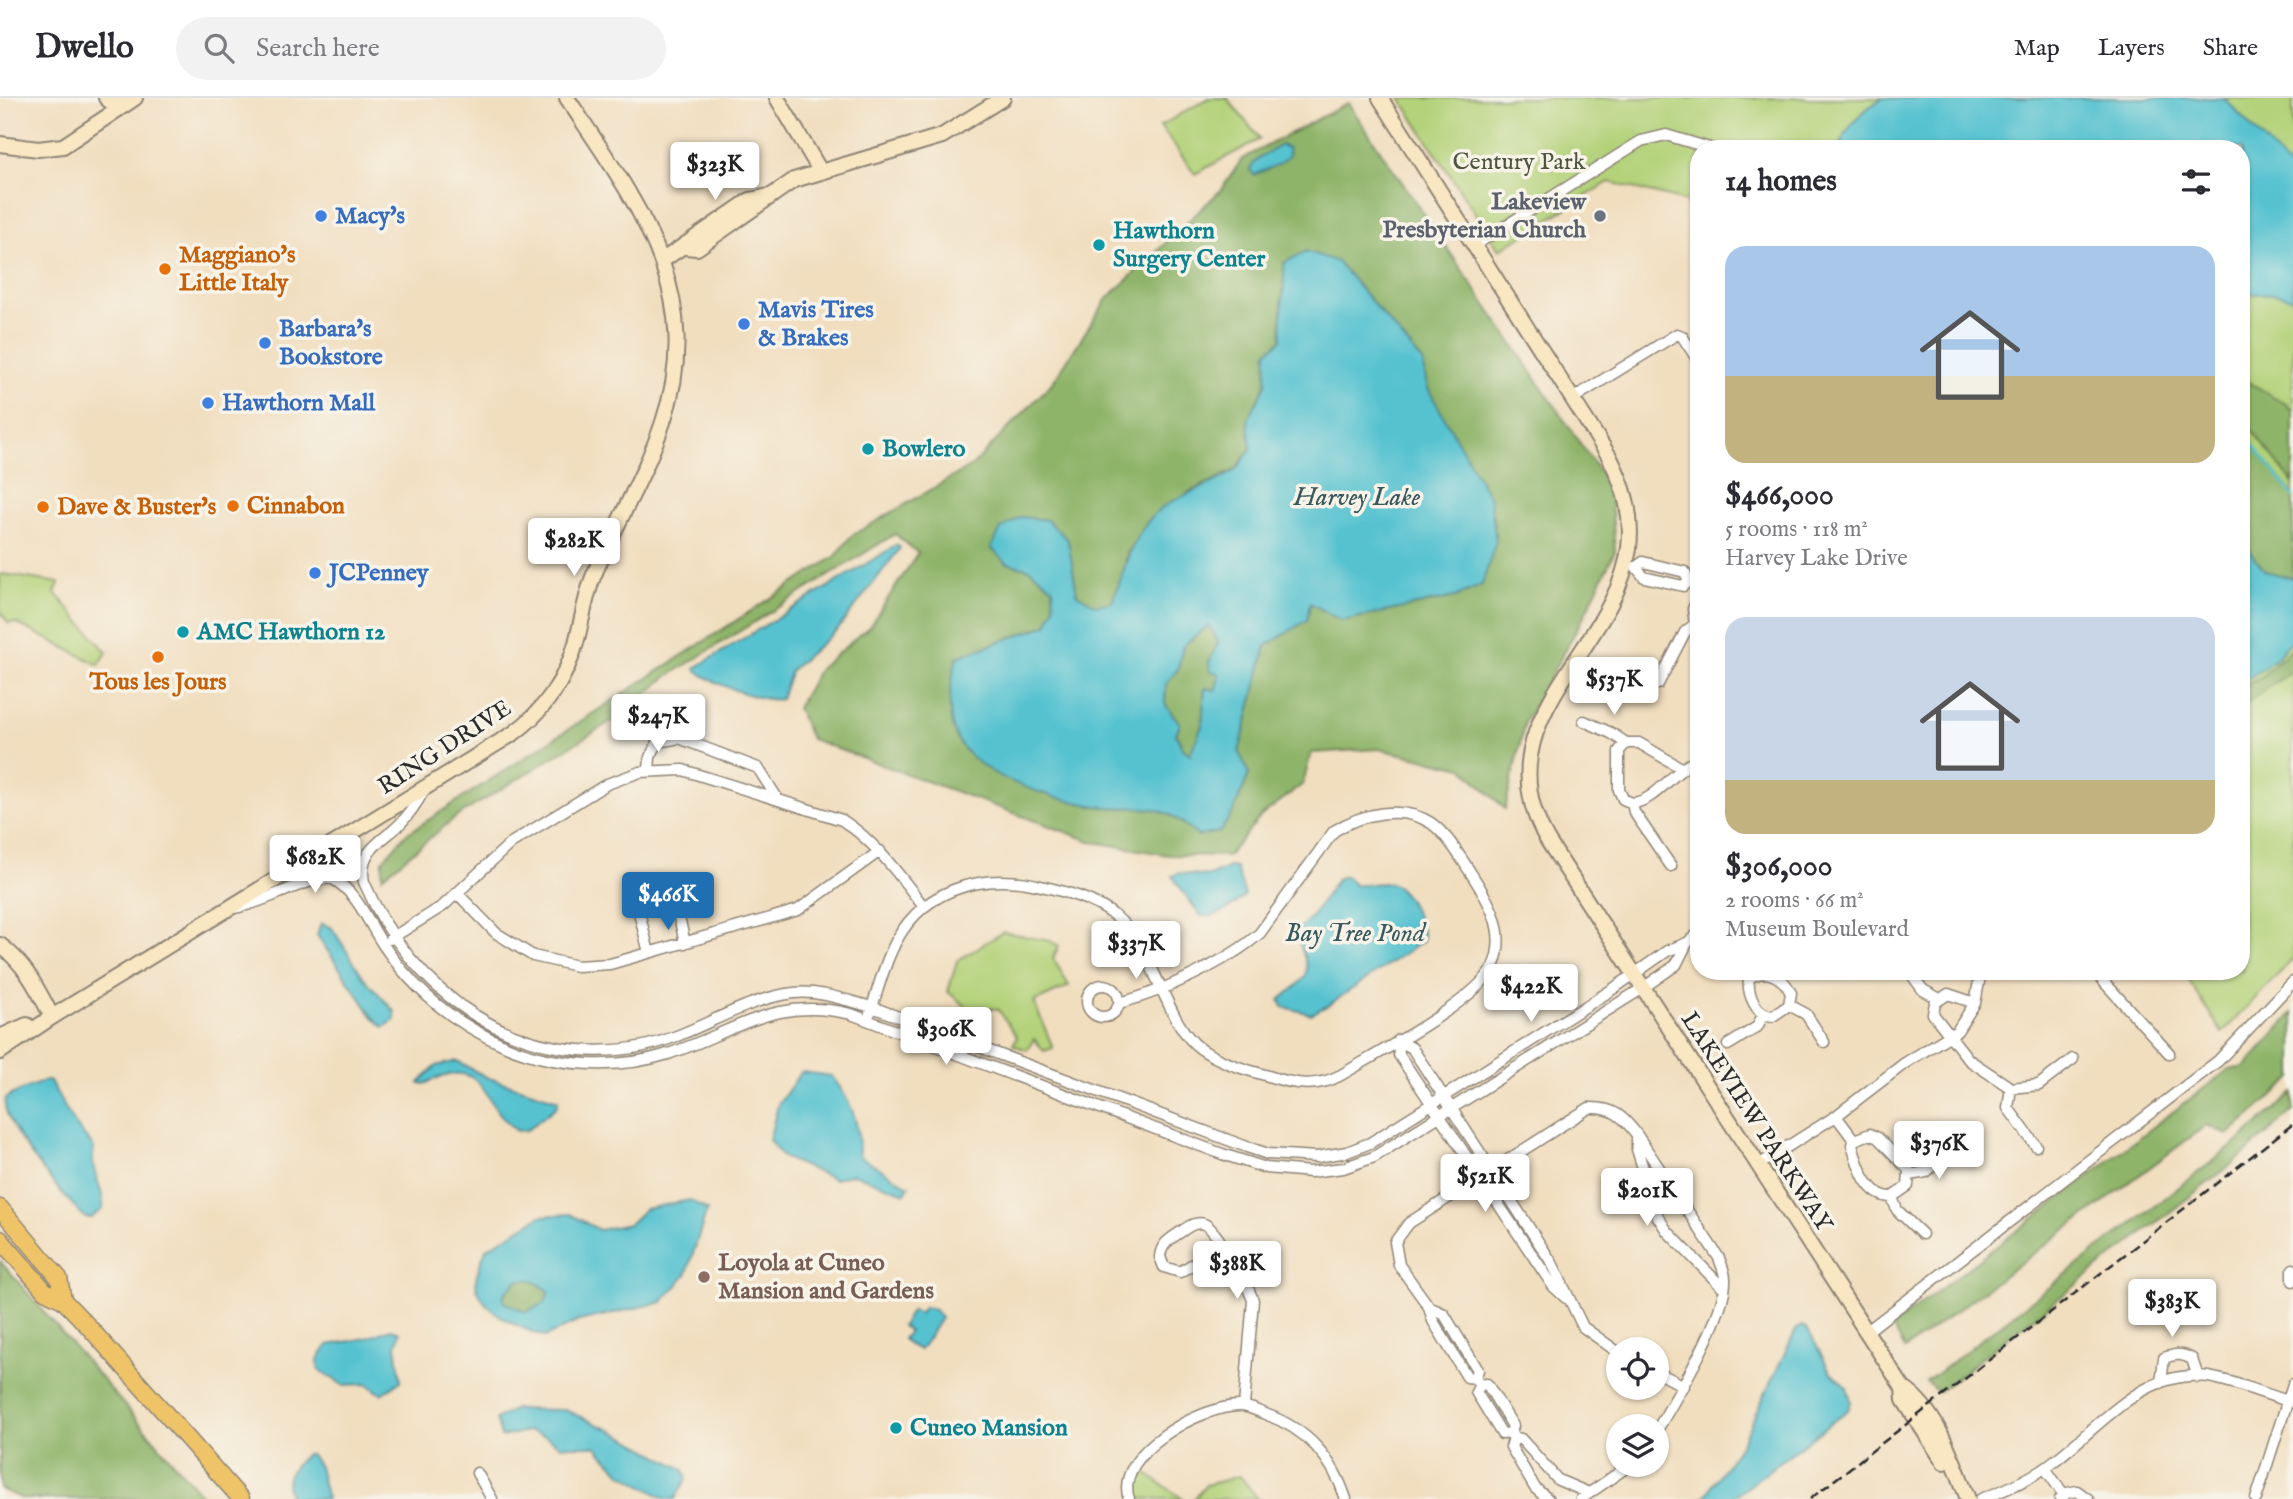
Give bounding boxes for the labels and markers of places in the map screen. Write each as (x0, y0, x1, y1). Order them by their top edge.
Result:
pin: $323K (666, 142, 764, 202)
place label: Lakeview Presbyterian Church (1382, 187, 1587, 246)
place label: Macy's (335, 201, 406, 232)
marker: Macy's (313, 208, 329, 224)
marker: Lakeview Presbyterian Church (1592, 208, 1608, 224)
place label: Hawthorn Surgery Center (1113, 216, 1266, 275)
marker: Hawthorn Surgery Center (1091, 237, 1107, 253)
place label: Maggiano's Little Italy (179, 240, 296, 299)
marker: Maggiano's Little Italy (157, 261, 173, 277)
place label: Mavis Tires & Brakes (758, 295, 874, 354)
place label: Barbara's Bookstore (279, 314, 383, 373)
marker: Mavis Tires & Brakes (736, 316, 752, 332)
marker: Barbara's Bookstore (257, 335, 273, 351)
place label: Hawthorn Mall (222, 388, 376, 419)
marker: Hawthorn Mall (200, 395, 216, 411)
place label: Bowlero (882, 434, 965, 465)
marker: Bowlero (860, 441, 876, 457)
place label: Cinnabon (247, 491, 345, 522)
place label: Dave & Buster's (57, 492, 217, 523)
marker: Cinnabon (225, 498, 241, 514)
marker: Dave & Buster's (35, 499, 51, 515)
pin: $282K (525, 518, 623, 578)
place label: JCPenney (326, 558, 430, 589)
marker: JCPenney (307, 565, 323, 581)
place label: AMC Hawthorn 12 (196, 617, 385, 648)
marker: AMC Hawthorn 12 (175, 624, 191, 640)
marker: Tous les Jours (150, 649, 166, 665)
pin: $537K (1565, 658, 1663, 717)
place label: Tous les Jours (88, 667, 227, 698)
pin: $247K (609, 694, 707, 754)
pin: $682K (266, 836, 364, 895)
pin: $466K (619, 872, 717, 932)
pin: $337K (1087, 922, 1185, 981)
pin: $422K (1482, 964, 1580, 1024)
pin: $306K (897, 1007, 995, 1067)
pin: $376K (1890, 1122, 1988, 1181)
pin: $521K (1436, 1154, 1534, 1214)
pin: $201K (1598, 1168, 1696, 1228)
pin: $388K (1188, 1242, 1286, 1301)
place label: Loyola at Cuneo Mansion and Gardens (718, 1248, 934, 1307)
marker: Loyola at Cuneo Mansion and Gardens (696, 1269, 712, 1285)
pin: $383K (2123, 1280, 2221, 1339)
place label: Cuneo Mansion (910, 1413, 1068, 1444)
marker: Cuneo Mansion (888, 1420, 904, 1436)

